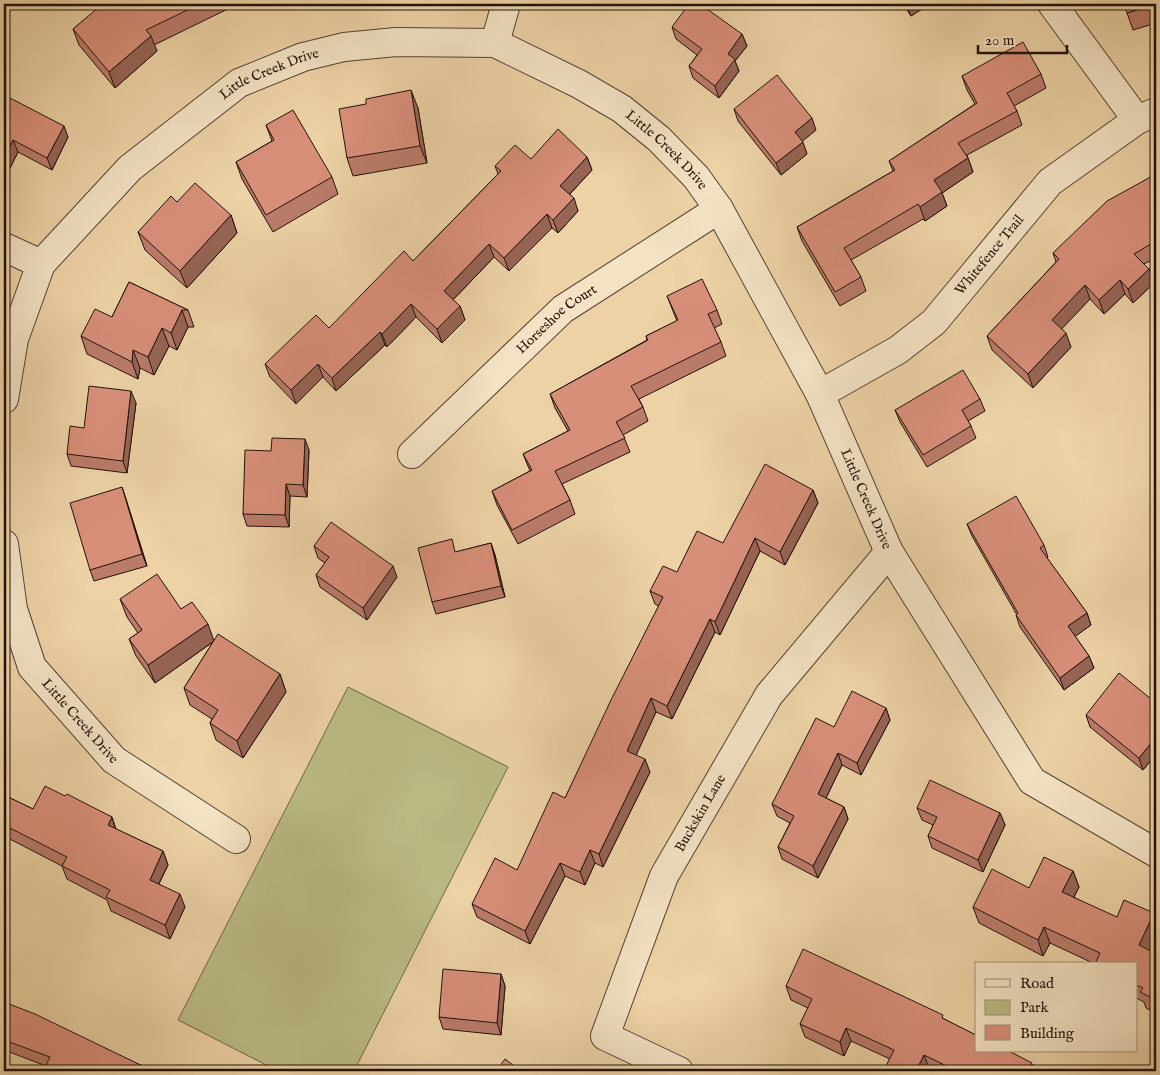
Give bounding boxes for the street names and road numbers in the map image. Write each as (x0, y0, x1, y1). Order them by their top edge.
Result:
street label: Little Creek Drive (216, 44, 321, 104)
street label: Little Creek Drive (622, 106, 712, 194)
street label: Whitefence Trail (951, 211, 1028, 299)
street label: Horseshoe Court (513, 280, 601, 358)
street label: Little Creek Drive (836, 446, 896, 553)
street label: Little Creek Drive (37, 675, 123, 768)
street label: Buckskin Lane (671, 771, 730, 855)

